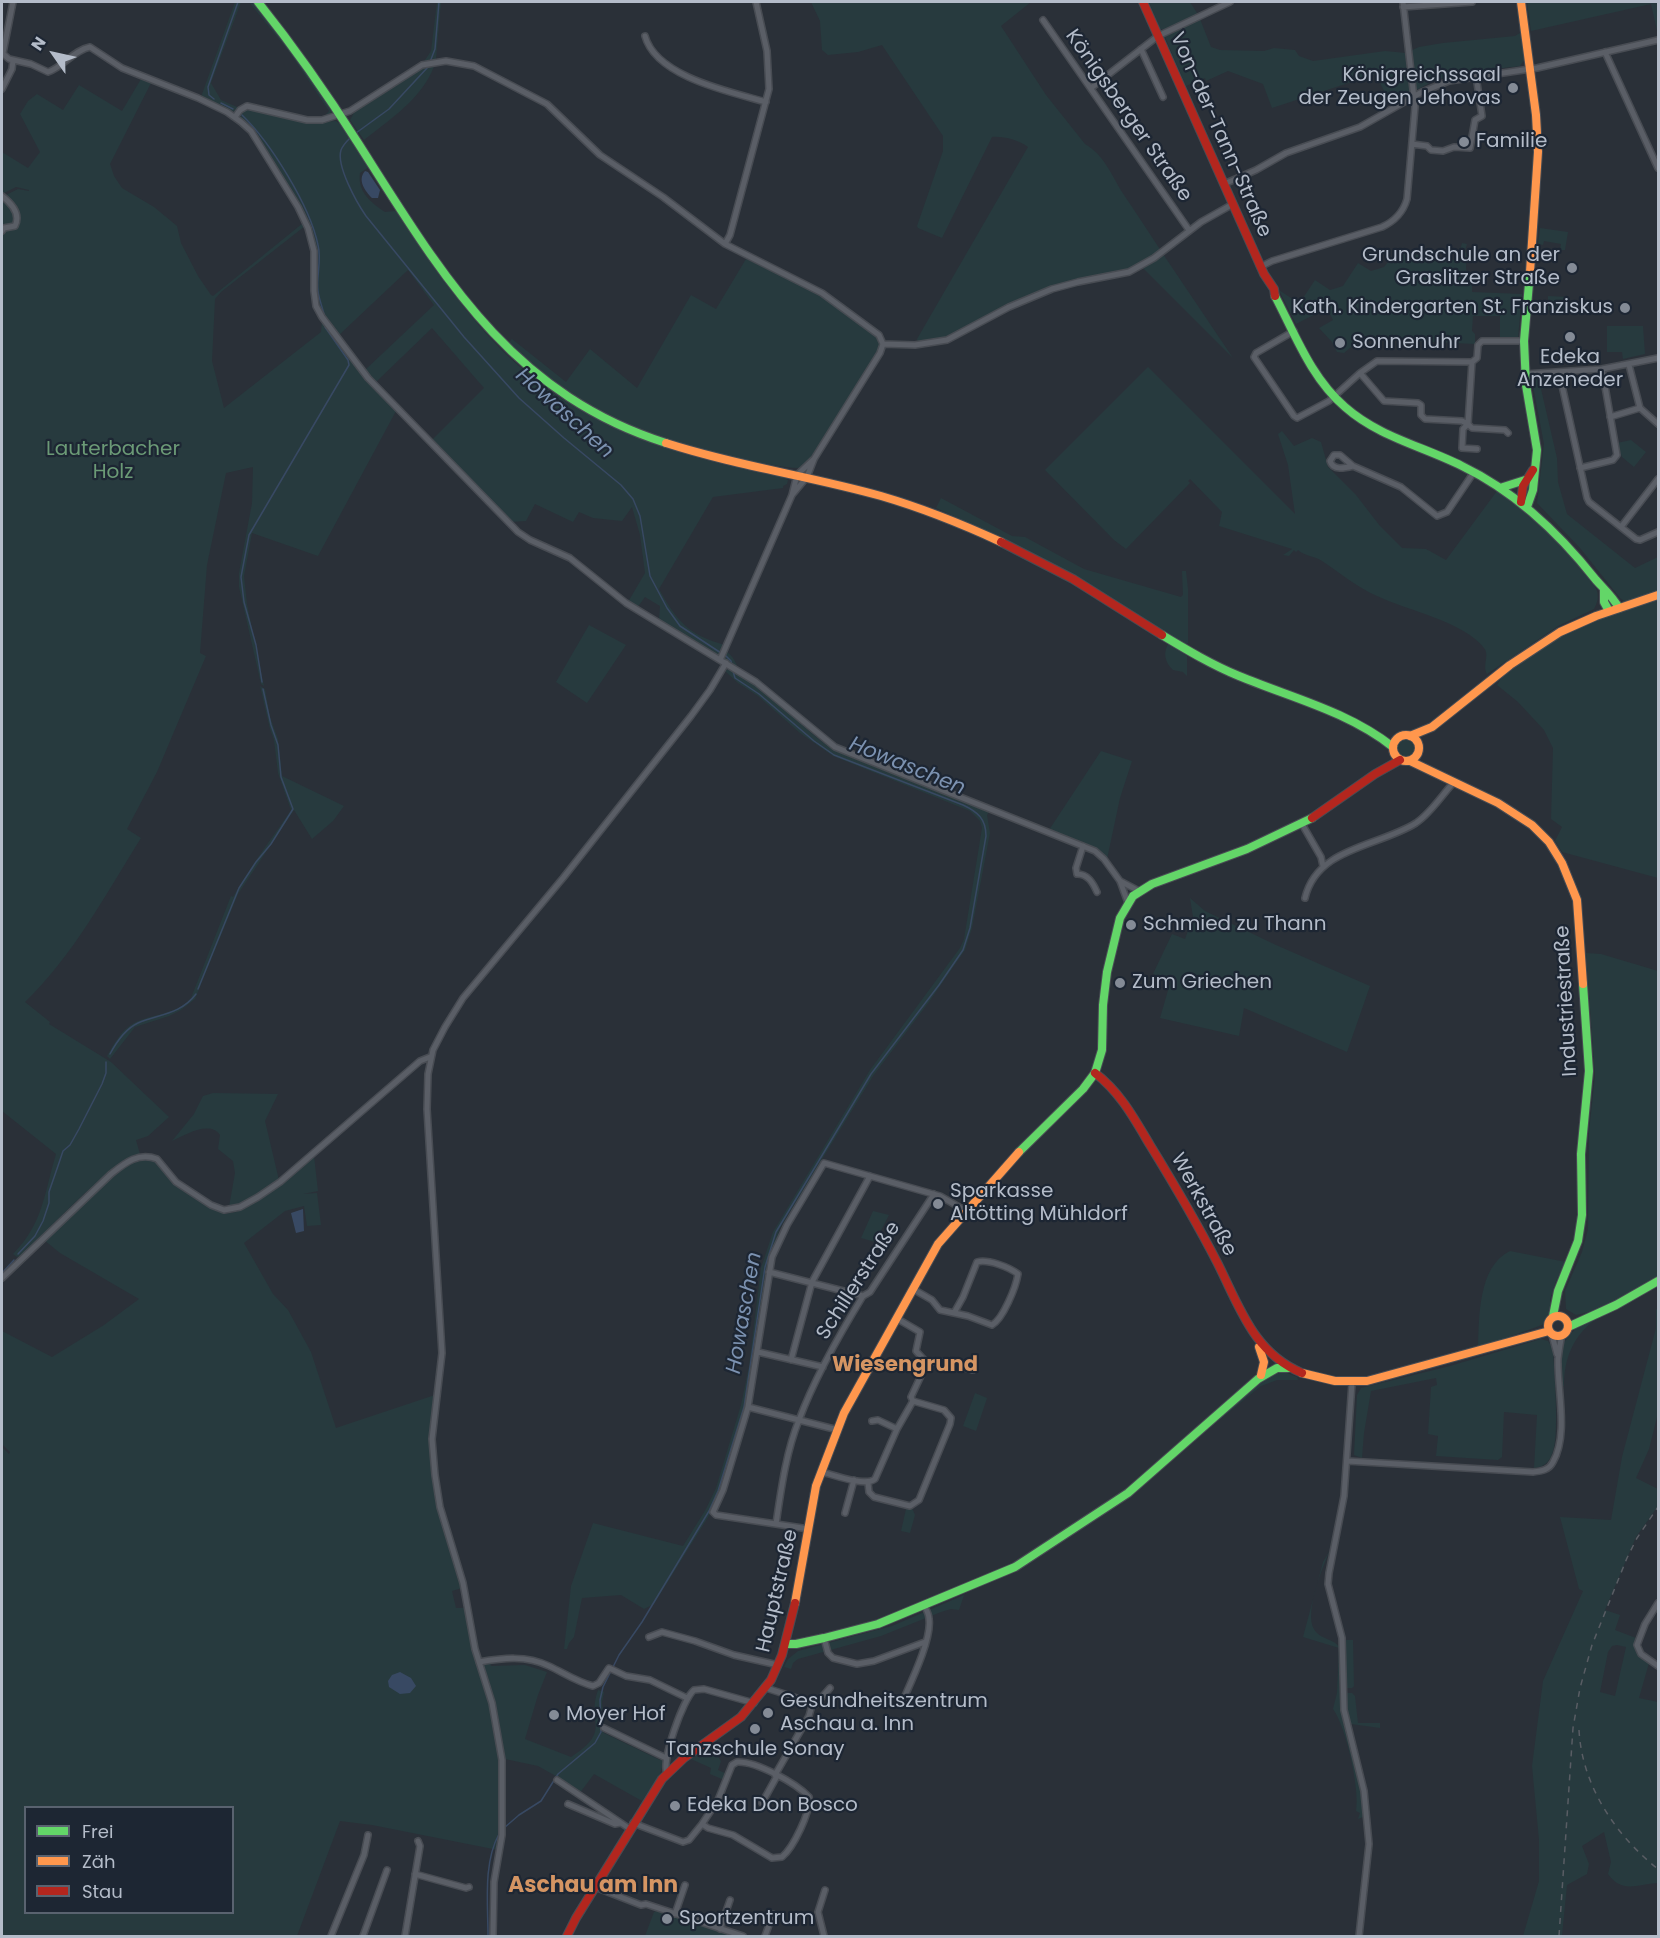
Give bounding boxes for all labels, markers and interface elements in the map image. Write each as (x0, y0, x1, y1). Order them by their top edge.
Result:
north arrow (24, 24, 84, 84)
street label: Königsberger Straße (1059, 25, 1197, 207)
street label: Von-der-Tann-Straße (1164, 29, 1276, 241)
text: N (26, 32, 52, 55)
place label: Königreichssaal der Zeugen Jehovas (1298, 64, 1501, 111)
marker: Königreichssaal der Zeugen Jehovas (1506, 81, 1520, 95)
place label: Familie (1476, 130, 1547, 154)
marker: Familie (1457, 135, 1471, 149)
place label: Grundschule an der Graslitzer Straße (1362, 244, 1560, 291)
marker: Grundschule an der Graslitzer Straße (1565, 261, 1579, 275)
place label: Kath. Kindergarten St. Franziskus (1292, 296, 1613, 320)
marker: Kath. Kindergarten St. Franziskus (1618, 301, 1632, 315)
marker: Edeka Anzeneder (1563, 330, 1577, 344)
place label: Sonnenuhr (1352, 331, 1460, 355)
marker: Sonnenuhr (1333, 336, 1347, 350)
place label: Edeka Anzeneder (1517, 346, 1623, 393)
water label: Howaschen (510, 363, 618, 465)
park label: Lauterbacher Holz (46, 438, 180, 485)
water label: Howaschen (845, 732, 969, 802)
place label: Schmied zu Thann (1143, 913, 1326, 937)
marker: Schmied zu Thann (1124, 918, 1138, 932)
street label: Industriestraße (1551, 925, 1583, 1077)
place label: Zum Griechen (1132, 971, 1272, 995)
marker: Zum Griechen (1113, 976, 1127, 990)
street label: Werkstraße (1165, 1149, 1241, 1261)
place label: Sparkasse Altötting Mühldorf (950, 1180, 1128, 1227)
marker: Sparkasse Altötting Mühldorf (931, 1197, 945, 1211)
street label: Schillerstraße (812, 1217, 906, 1345)
water label: Howaschen (722, 1250, 768, 1376)
district label: Wiesengrund (832, 1353, 978, 1379)
street label: Hauptstraße (752, 1527, 804, 1655)
place label: Gesundheitszentrum Aschau a. Inn (780, 1690, 988, 1737)
place label: Moyer Hof (566, 1703, 666, 1727)
marker: Gesundheitszentrum Aschau a. Inn (761, 1706, 775, 1720)
marker: Moyer Hof (547, 1708, 561, 1722)
marker: Tanzschule Sonay (748, 1722, 762, 1736)
place label: Tanzschule Sonay (665, 1738, 845, 1762)
place label: Edeka Don Bosco (687, 1794, 858, 1818)
marker: Edeka Don Bosco (668, 1799, 682, 1813)
legend (24, 1806, 234, 1914)
text: Frei (82, 1819, 113, 1844)
text: Zäh (82, 1849, 115, 1874)
district label: Aschau am Inn (508, 1873, 678, 1899)
text: Stau (82, 1879, 123, 1904)
place label: Sportzentrum (679, 1907, 814, 1931)
marker: Sportzentrum (660, 1912, 674, 1926)

